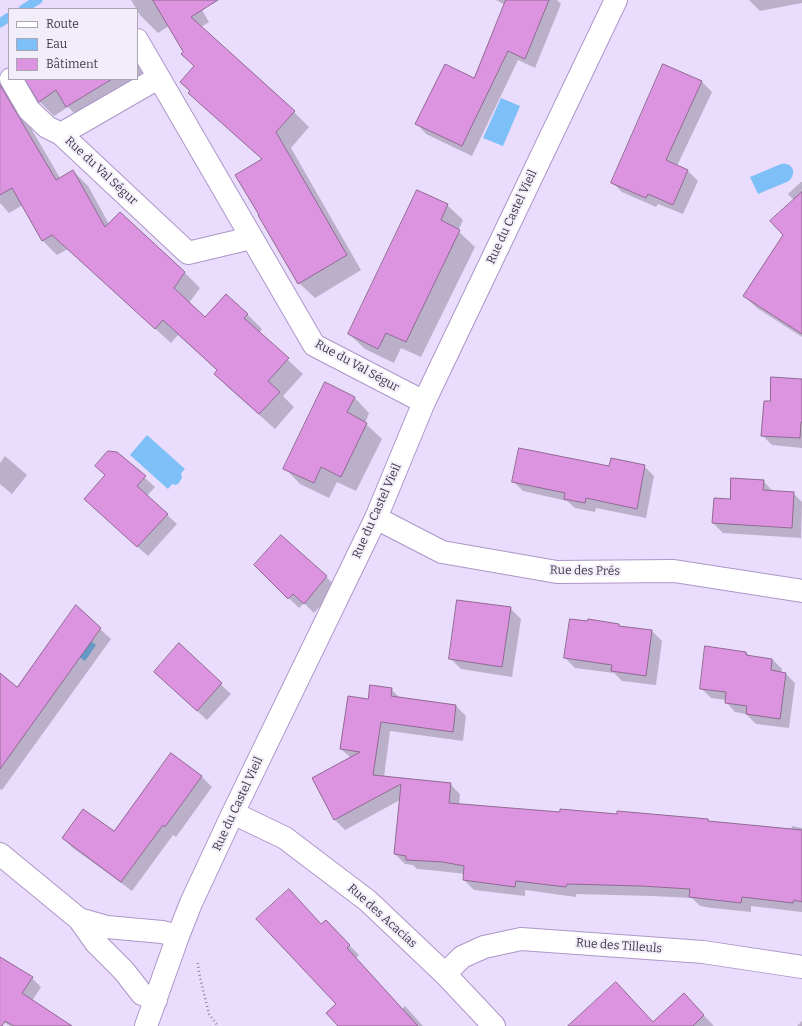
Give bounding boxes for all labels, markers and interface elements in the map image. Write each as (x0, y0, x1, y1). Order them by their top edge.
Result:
legend (8, 8, 138, 80)
text: Route (46, 17, 79, 31)
text: Eau (46, 37, 67, 51)
text: Bâtiment (46, 57, 98, 71)
street label: Rue du Val Ségur (62, 134, 140, 208)
street label: Rue du Castel Vieil (484, 168, 540, 266)
street label: Rue du Val Ségur (312, 337, 402, 395)
street label: Rue du Castel Vieil (350, 461, 404, 561)
street label: Rue des Prés (550, 563, 620, 579)
street label: Rue du Castel Vieil (210, 755, 266, 853)
street label: Rue des Acacias (344, 881, 420, 951)
street label: Rue des Tilleuls (575, 936, 663, 956)

